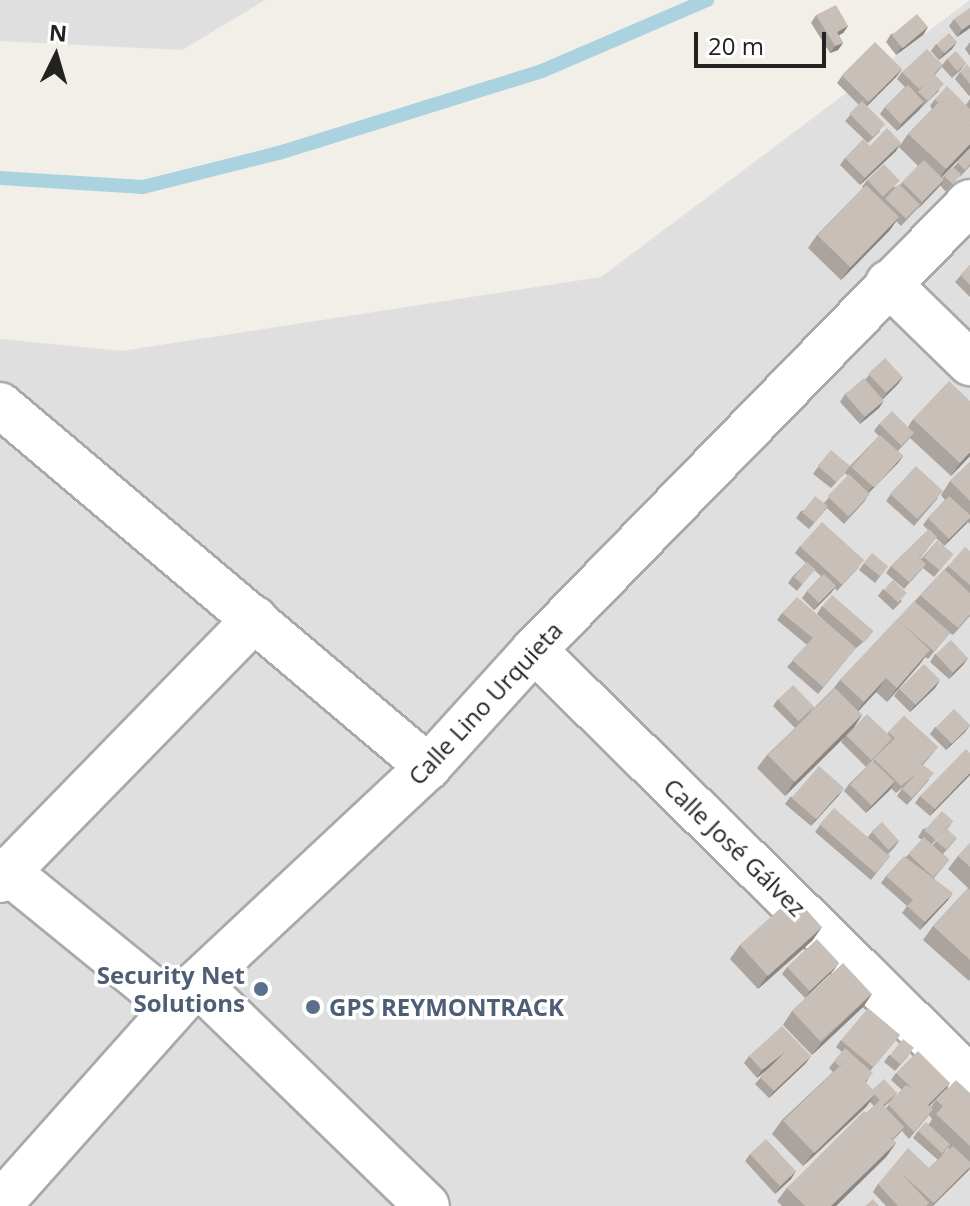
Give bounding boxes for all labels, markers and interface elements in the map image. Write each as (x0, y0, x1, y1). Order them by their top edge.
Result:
north arrow (16, 16, 96, 96)
text: N (48, 16, 68, 48)
scale bar (698, 16, 830, 66)
text: 20 m (708, 29, 764, 62)
street label: Calle Lino Urquieta (402, 616, 568, 790)
street label: Calle José Gálvez (658, 772, 812, 922)
place label: Security Net Solutions (97, 961, 245, 1017)
marker: Security Net Solutions (252, 980, 270, 998)
place label: GPS REYMONTRACK (329, 993, 564, 1021)
marker: GPS REYMONTRACK (304, 998, 322, 1016)

